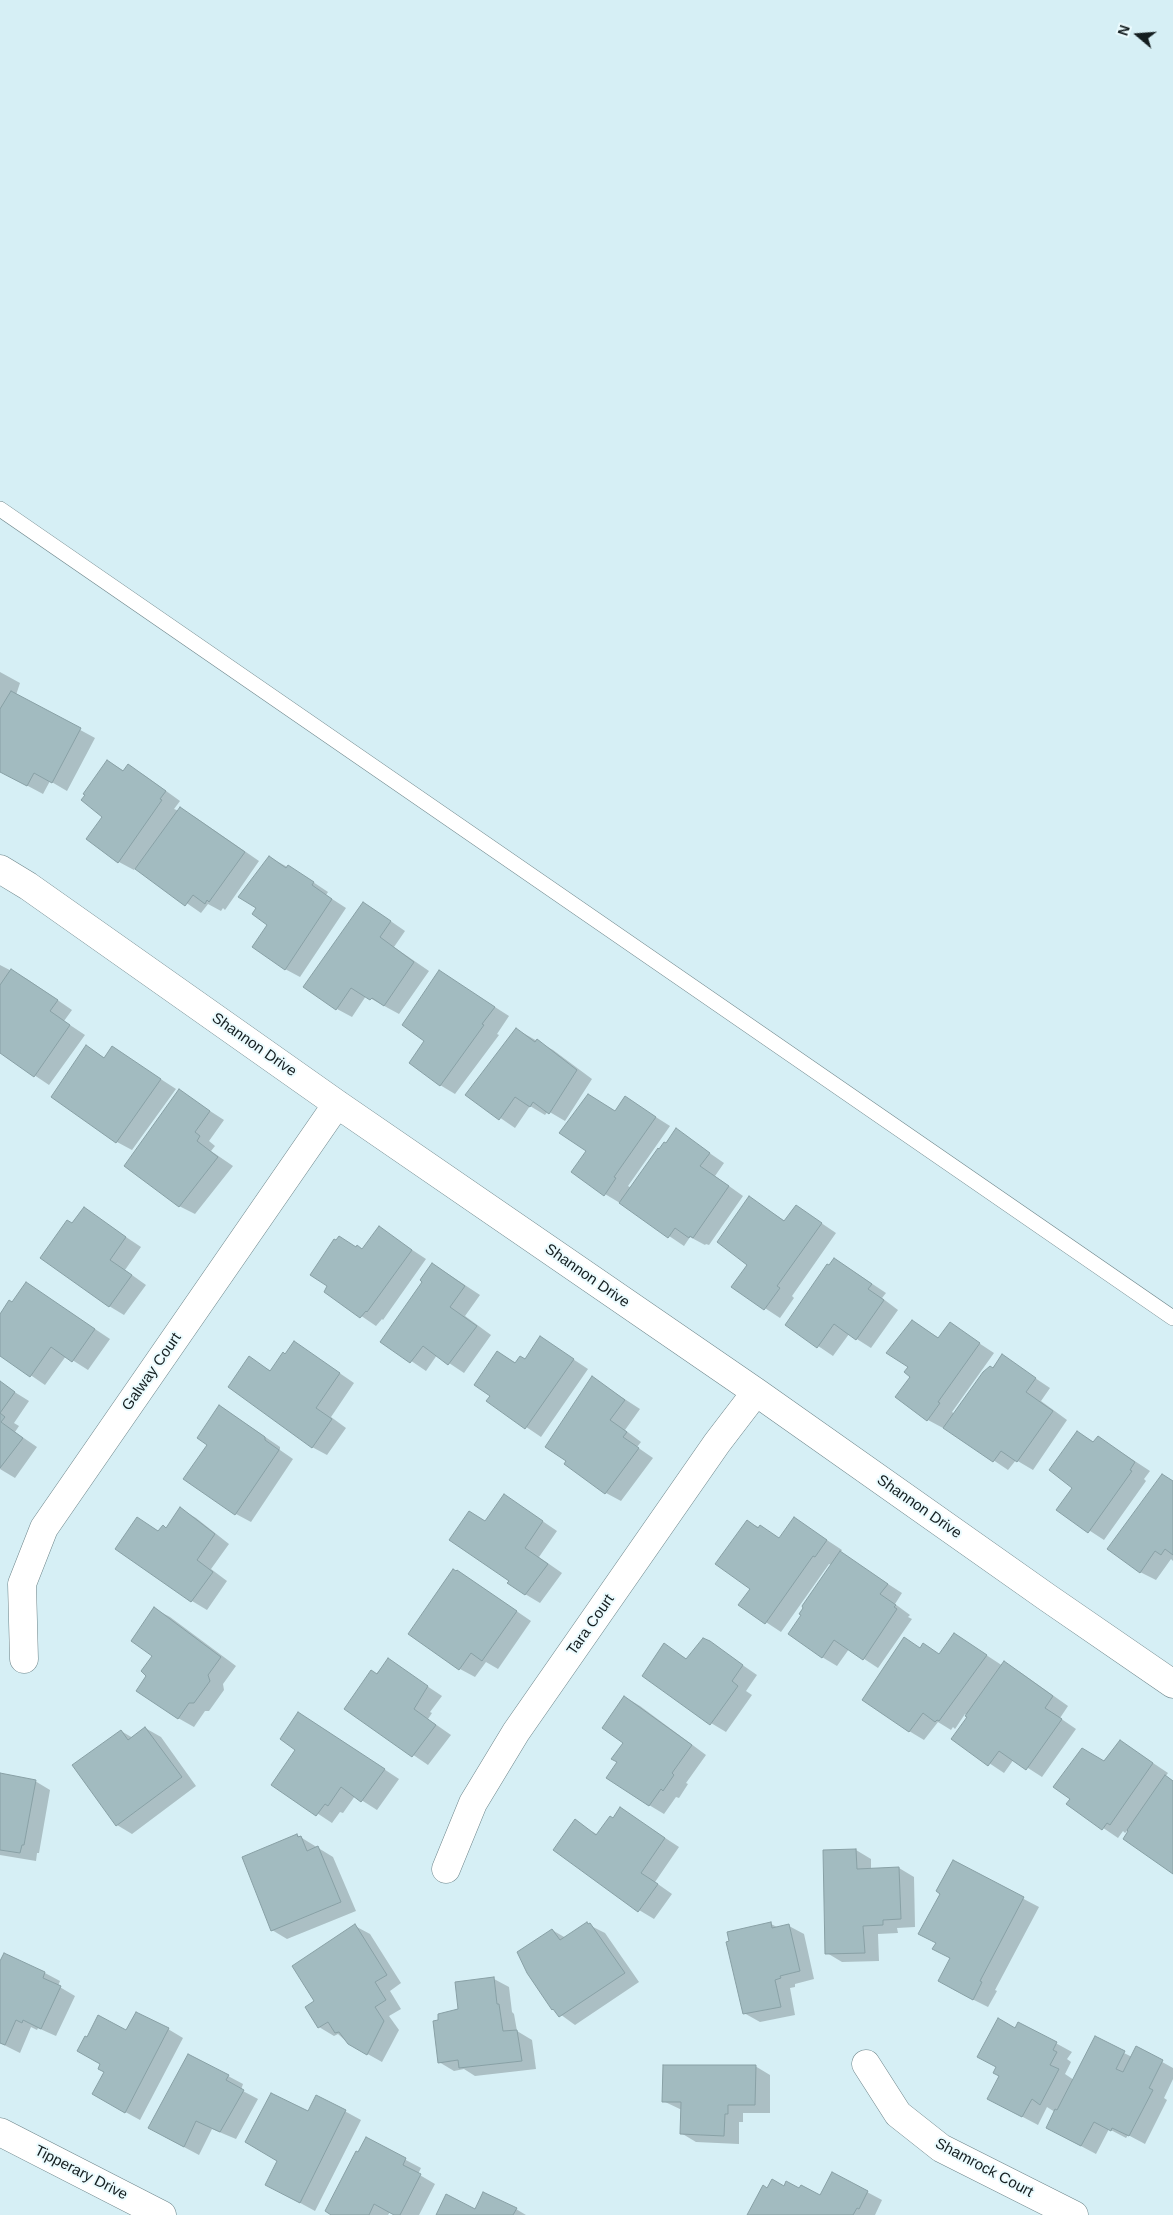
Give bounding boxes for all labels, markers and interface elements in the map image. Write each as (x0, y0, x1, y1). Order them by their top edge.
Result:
north arrow (1113, 10, 1163, 60)
text: N (1115, 23, 1133, 38)
street label: Shannon Drive (208, 1009, 300, 1081)
street label: Shannon Drive (541, 1240, 633, 1312)
street label: Galway Court (119, 1330, 185, 1414)
street label: Shannon Drive (873, 1471, 965, 1543)
street label: Tara Court (564, 1591, 618, 1659)
street label: Shamrock Court (932, 2135, 1036, 2201)
street label: Tipperary Drive (31, 2142, 131, 2204)

